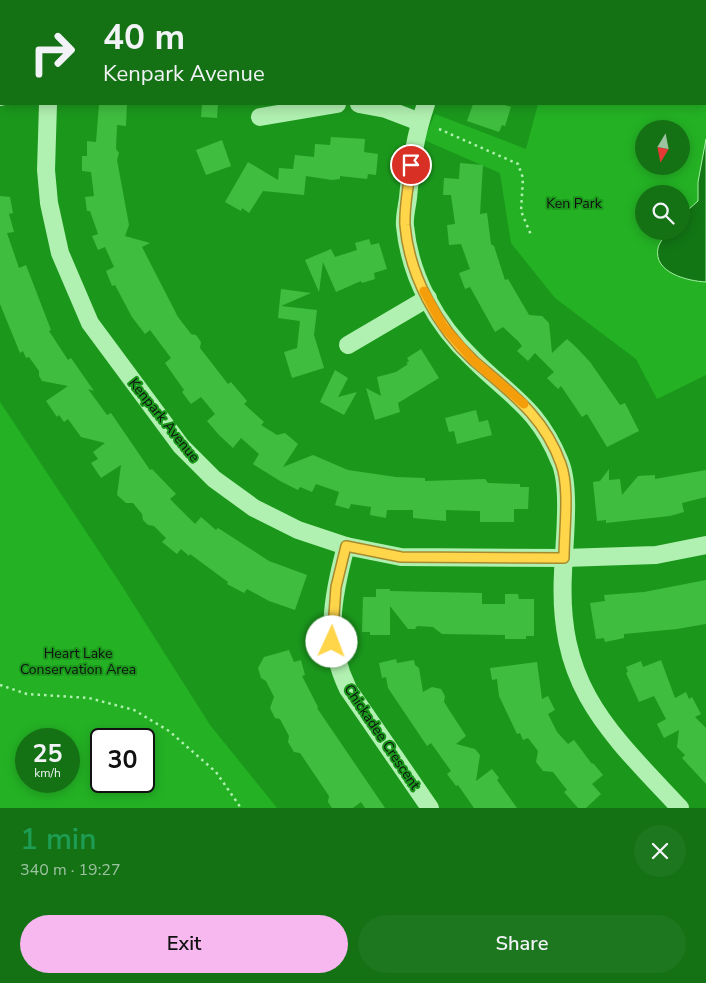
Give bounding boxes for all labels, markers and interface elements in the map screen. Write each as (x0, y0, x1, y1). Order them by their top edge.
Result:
text: 40 m (103, 14, 185, 61)
icon: right (20, 20, 85, 85)
text: Kenpark Avenue (103, 59, 265, 89)
north arrow (635, 120, 690, 175)
map controls (635, 120, 690, 240)
pin (390, 144, 432, 186)
icon: arrive (397, 151, 425, 179)
button: search (635, 185, 690, 240)
park label: Ken Park (546, 194, 603, 213)
street label: Kenpark Avenue (124, 374, 204, 466)
position arrow (305, 615, 357, 667)
park label: Heart Lake Conservation Area (20, 644, 136, 679)
street label: Chickadee Crescent (340, 681, 424, 793)
speed limit sign: 30 (90, 728, 155, 793)
text: 25 (32, 737, 63, 771)
text: km/h (34, 765, 61, 781)
text: 1 min (20, 819, 96, 860)
button: close (634, 825, 686, 877)
text: 340 m · 19:27 (20, 859, 121, 881)
button: Exit (20, 915, 348, 973)
button: Share (358, 915, 686, 973)

